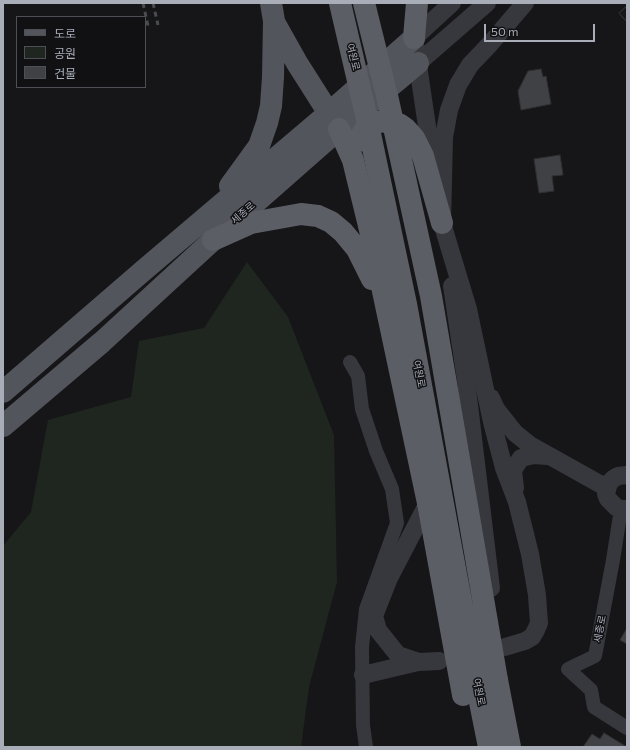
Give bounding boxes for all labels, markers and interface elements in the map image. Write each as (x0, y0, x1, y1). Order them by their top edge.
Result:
legend (16, 16, 146, 88)
scale bar (486, 16, 597, 42)
text: 50 m (491, 24, 519, 38)
text: 도로 (54, 26, 76, 40)
street label: 여원로 (344, 42, 362, 72)
text: 공원 (54, 46, 76, 60)
text: 건물 (54, 66, 76, 80)
street label: 세종로 (229, 199, 257, 227)
street label: 여원로 (410, 359, 428, 389)
street label: 세종로 (591, 614, 609, 644)
street label: 여원로 (470, 677, 488, 707)

